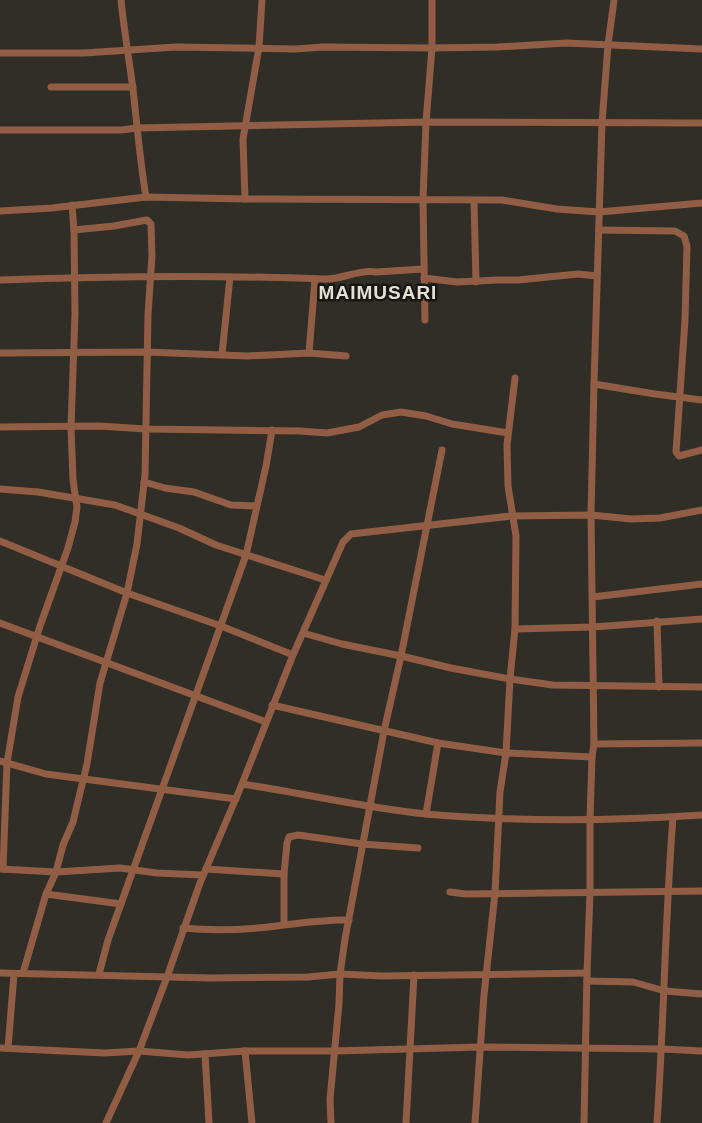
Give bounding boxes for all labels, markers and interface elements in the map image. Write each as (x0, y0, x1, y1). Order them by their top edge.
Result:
district label: MAIMUSARI (319, 282, 437, 303)

